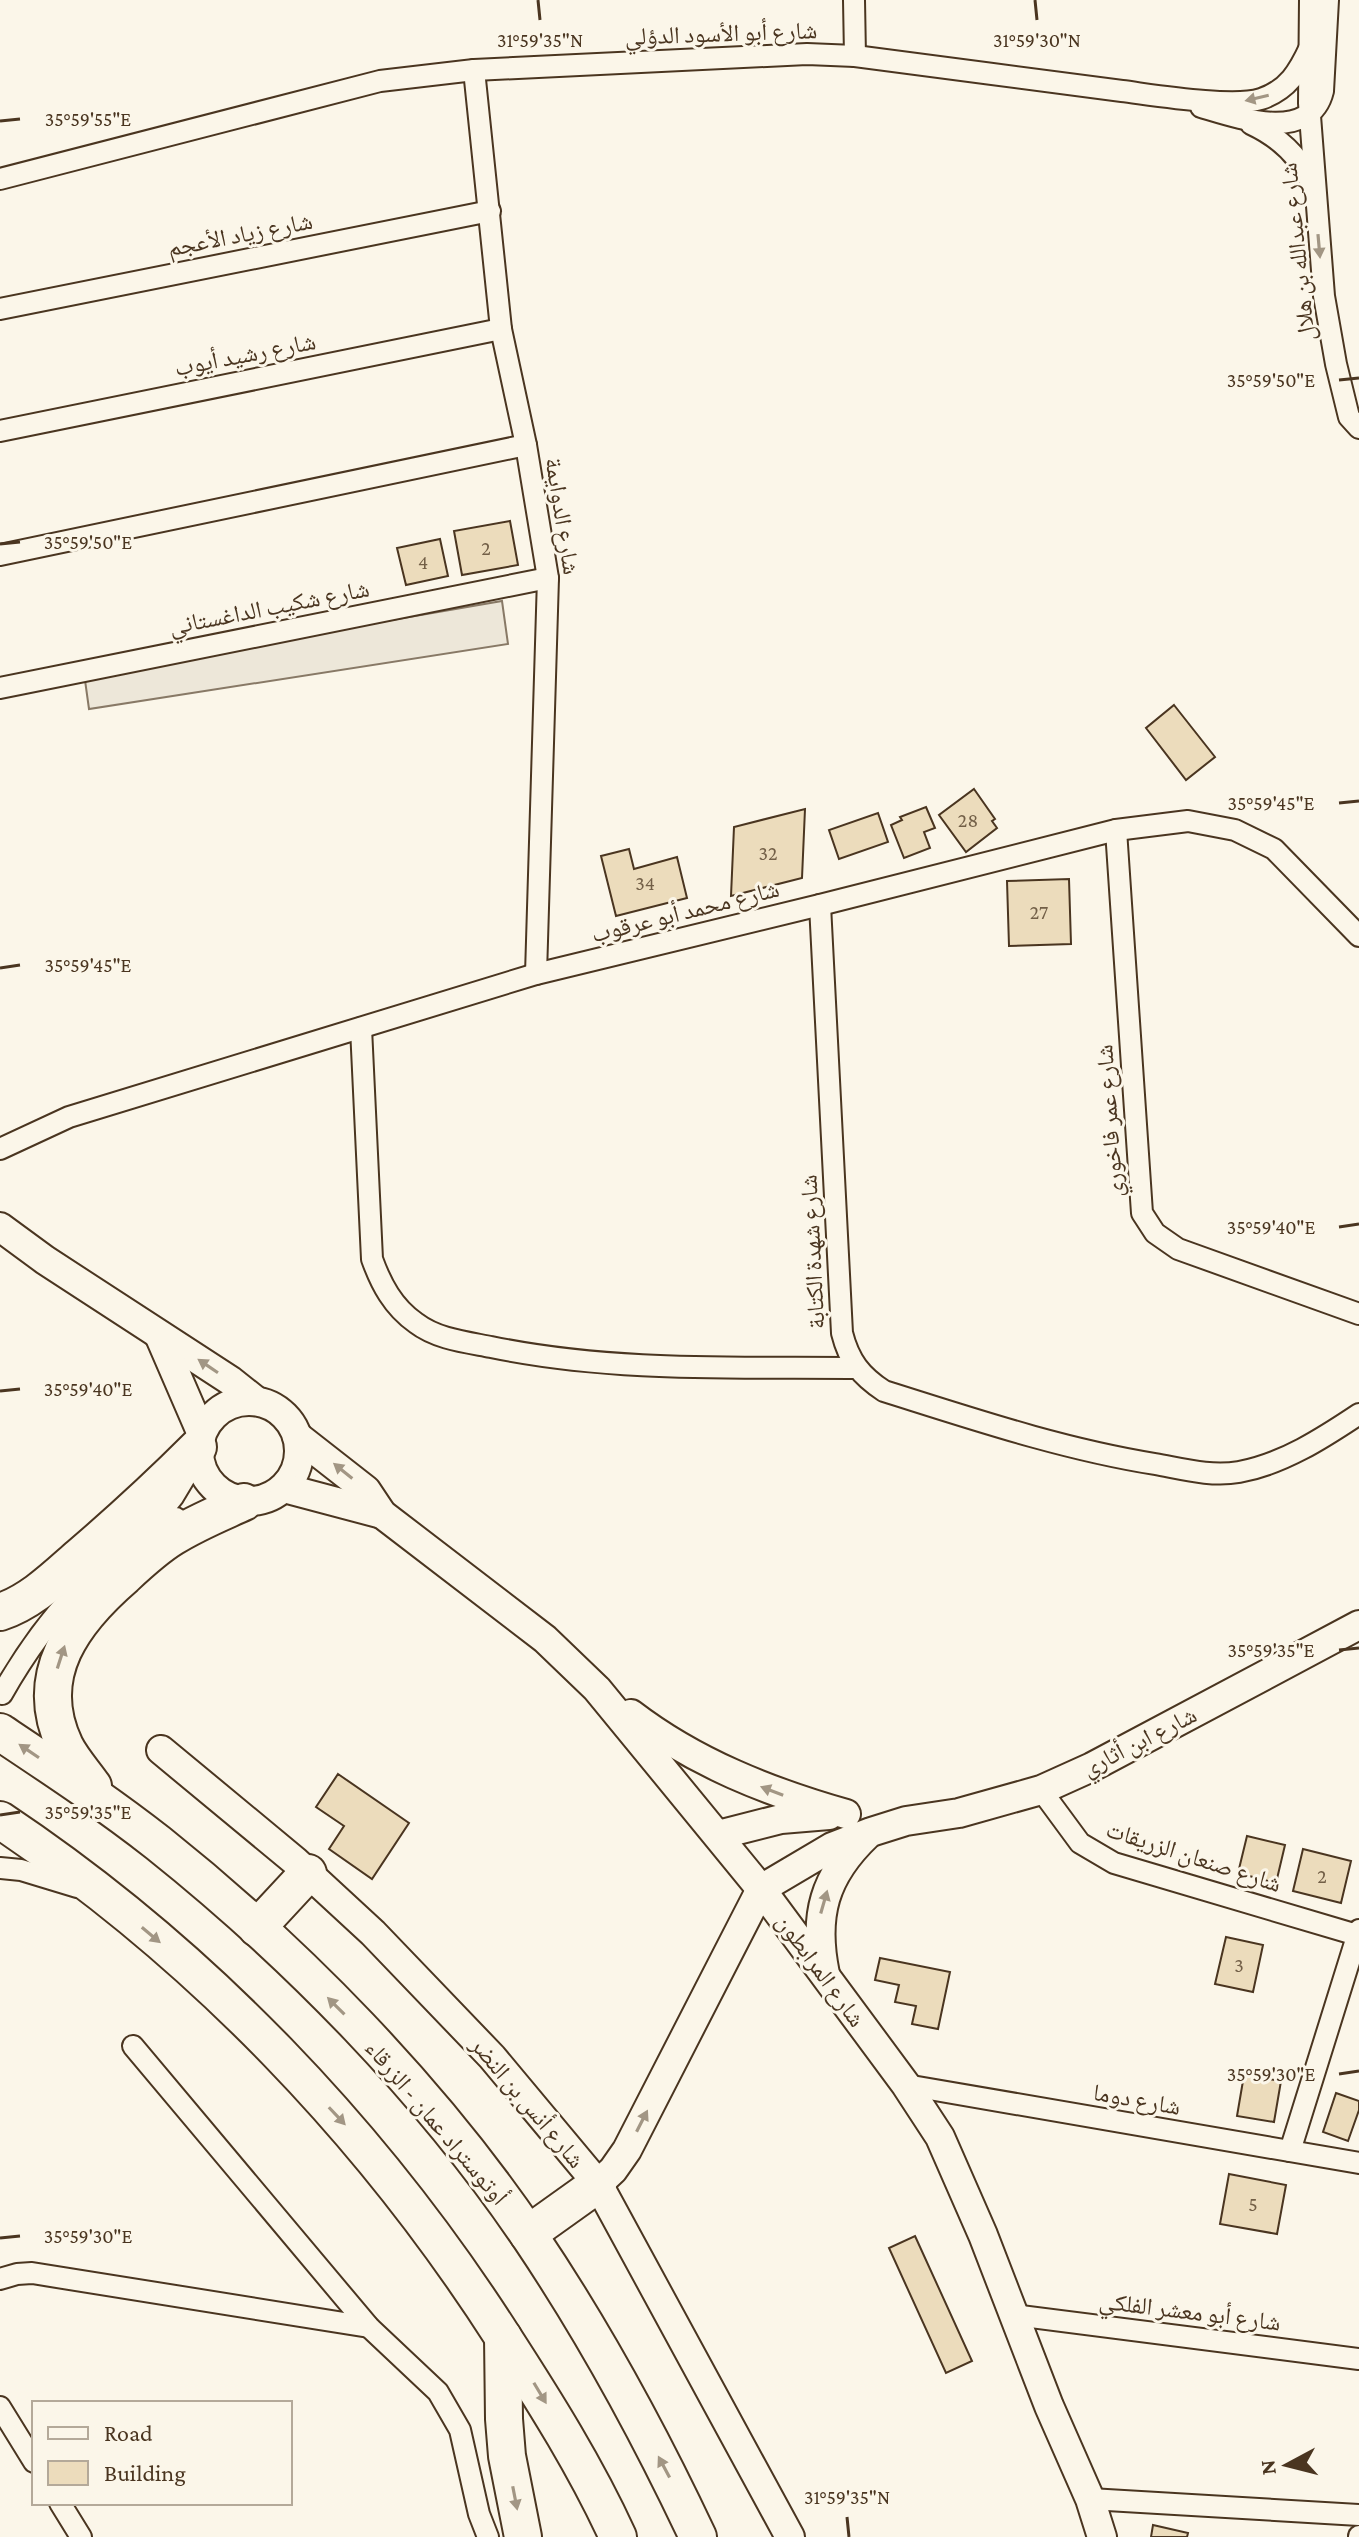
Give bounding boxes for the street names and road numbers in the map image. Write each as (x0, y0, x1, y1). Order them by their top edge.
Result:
street label: شارع أبو الأسود الدؤلي (624, 16, 818, 56)
street label: شارع عبدالله بن هلال (1274, 161, 1322, 342)
street label: شارع زياد الأعجم (165, 207, 315, 264)
street label: شارع رشيد أيوب (172, 327, 318, 383)
street label: شارع الدوايمة (538, 455, 586, 577)
street label: شارع شكيب الداغستاني (167, 574, 373, 646)
street label: شارع محمد أبو عرقوب (588, 875, 782, 949)
street label: شارع عمر فاخوري (1090, 1043, 1134, 1198)
street label: شارع شهدة الكتابة (794, 1174, 832, 1330)
street label: شارع ابن أثاري (1077, 1701, 1204, 1787)
street label: شارع صنعان الزريقات (1102, 1815, 1285, 1899)
street label: شارع المرابطون (769, 1908, 871, 2033)
street label: شارع أنس بن النضر (463, 2030, 591, 2174)
street label: أوتوستراد عمان - الزرقاء (359, 2034, 514, 2211)
street label: شارع دوما (1091, 2078, 1183, 2122)
street label: شارع أبو معشر الفلكي (1097, 2286, 1282, 2342)

